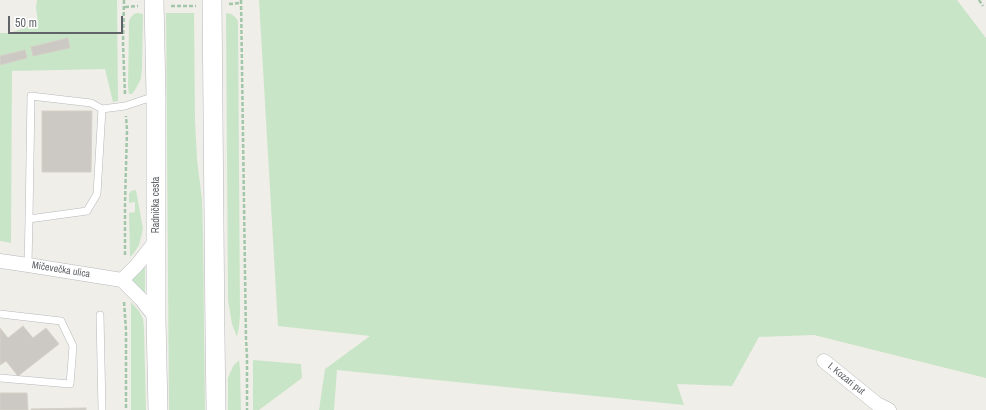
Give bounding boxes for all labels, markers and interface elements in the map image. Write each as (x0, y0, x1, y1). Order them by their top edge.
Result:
scale bar (10, 8, 125, 34)
text: 50 m (15, 15, 37, 31)
street label: Radnička cesta (150, 177, 162, 233)
street label: Mičevečka ulica (31, 259, 91, 281)
street label: I. Kozari put (825, 360, 867, 398)

